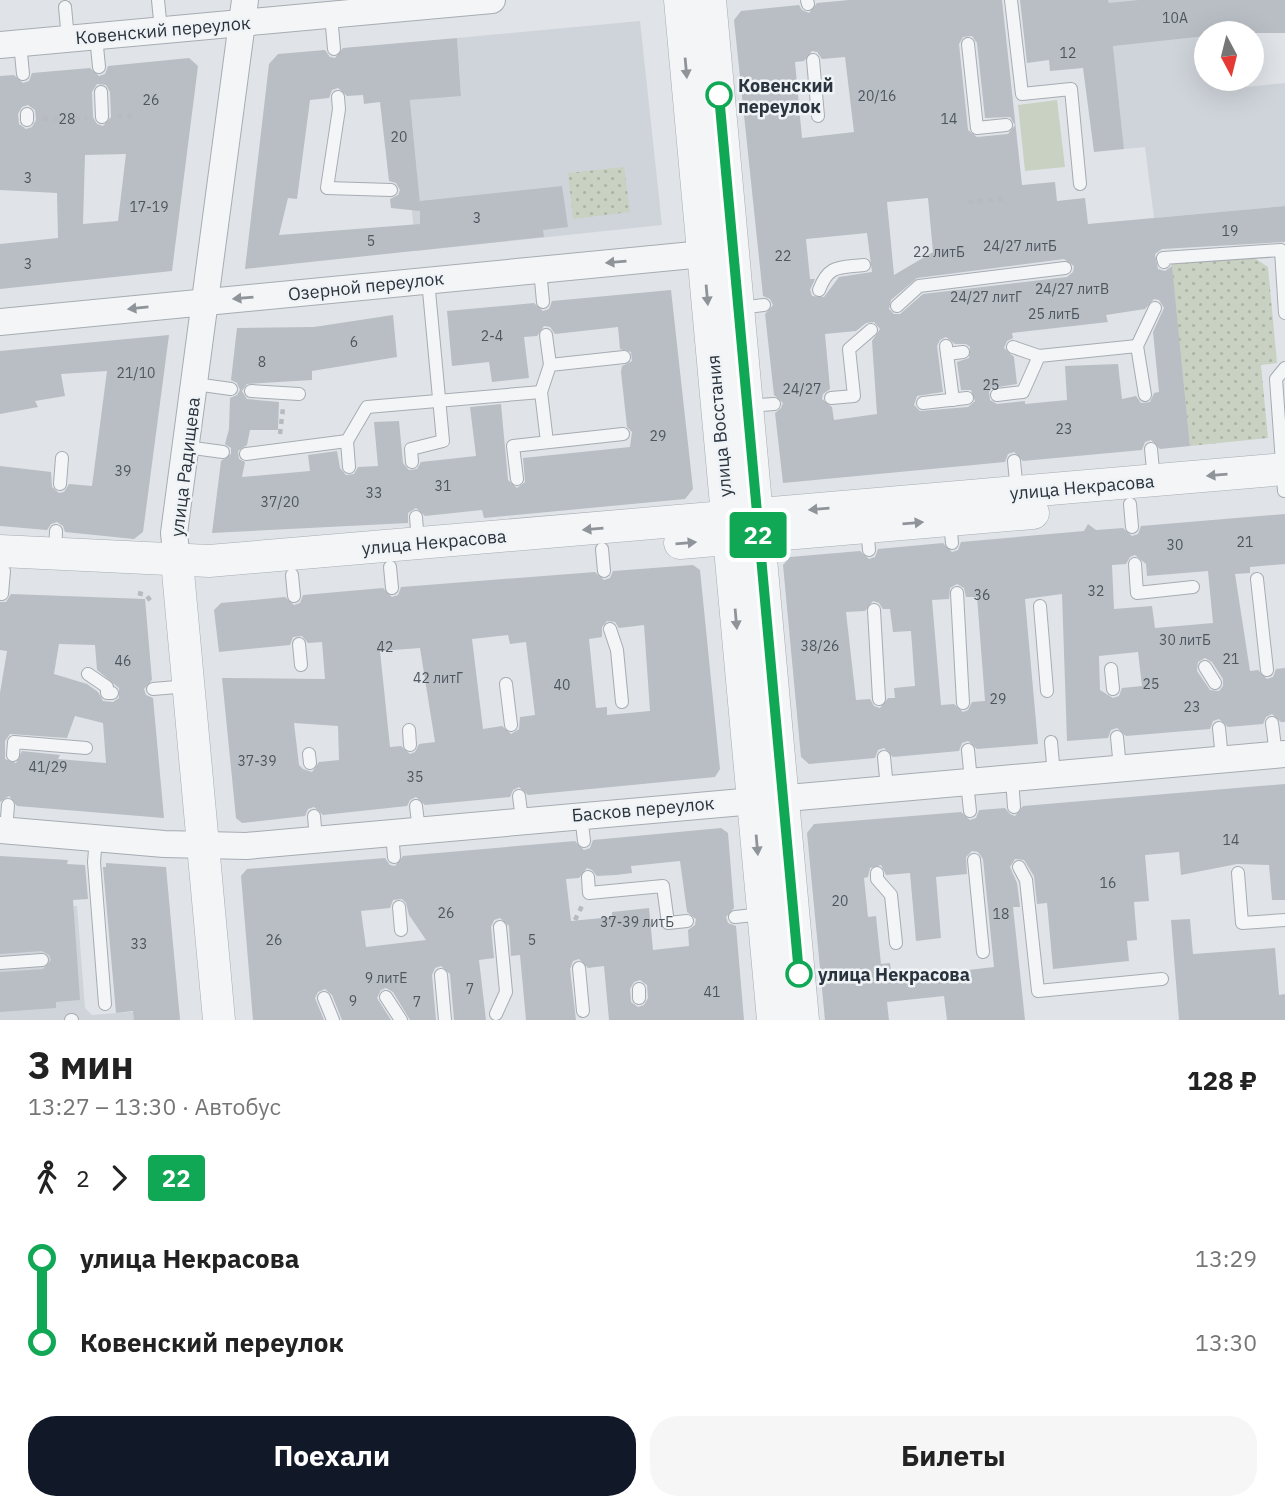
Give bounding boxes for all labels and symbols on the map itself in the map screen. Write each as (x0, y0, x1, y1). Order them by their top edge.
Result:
house number: 10А (1162, 9, 1188, 27)
street label: Ковенский переулок (74, 11, 252, 49)
north arrow (1194, 21, 1264, 91)
house number: 12 (1060, 44, 1076, 62)
one-way arrow (681, 57, 692, 79)
place label: Ковенский переулок (738, 74, 834, 118)
marker: Ковенский переулок (706, 82, 732, 108)
house number: 20/16 (858, 87, 896, 105)
house number: 26 (143, 91, 159, 109)
house number: 28 (59, 110, 75, 128)
house number: 14 (941, 110, 957, 128)
house number: 20 (391, 128, 407, 146)
house number: 3 (24, 169, 32, 187)
house number: 17-19 (129, 198, 169, 216)
house number: 3 (473, 209, 481, 227)
house number: 19 (1222, 222, 1238, 240)
house number: 5 (367, 232, 375, 250)
house number: 24/27 литБ (983, 237, 1057, 255)
house number: 22 литБ (913, 243, 965, 261)
house number: 22 (775, 247, 791, 265)
house number: 3 (24, 255, 32, 273)
one-way arrow (605, 257, 627, 268)
street label: Озерной переулок (287, 266, 445, 306)
house number: 24/27 литВ (1035, 280, 1109, 298)
one-way arrow (702, 284, 713, 306)
house number: 24/27 литГ (950, 288, 1022, 306)
one-way arrow (232, 293, 254, 304)
one-way arrow (127, 303, 149, 314)
house number: 25 литБ (1028, 305, 1080, 323)
house number: 2-4 (481, 327, 503, 345)
house number: 6 (350, 333, 358, 351)
house number: 8 (258, 353, 266, 371)
street label: улица Восстания (701, 354, 737, 498)
house number: 21/10 (117, 364, 155, 382)
house number: 25 (983, 376, 999, 394)
house number: 24/27 (783, 380, 821, 398)
street label: улица Радищева (165, 395, 205, 538)
house number: 23 (1056, 420, 1072, 438)
house number: 29 (650, 427, 666, 445)
house number: 39 (115, 462, 131, 480)
street label: улица Некрасова (1009, 469, 1156, 505)
one-way arrow (1206, 470, 1228, 481)
house number: 31 (435, 477, 451, 495)
house number: 33 (366, 484, 382, 502)
house number: 37/20 (261, 493, 299, 511)
one-way arrow (808, 504, 830, 515)
line badge: 22 (726, 512, 790, 558)
one-way arrow (902, 517, 924, 528)
street label: улица Некрасова (361, 524, 508, 560)
one-way arrow (582, 524, 604, 535)
house number: 21 (1237, 533, 1253, 551)
house number: 30 (1167, 536, 1183, 554)
one-way arrow (676, 537, 698, 548)
house number: 32 (1088, 582, 1104, 600)
house number: 36 (974, 586, 990, 604)
one-way arrow (731, 608, 742, 630)
house number: 30 литБ (1159, 631, 1211, 649)
house number: 38/26 (801, 637, 839, 655)
house number: 42 (377, 638, 393, 656)
house number: 21 (1223, 650, 1239, 668)
house number: 46 (115, 652, 131, 670)
house number: 42 литГ (413, 669, 463, 687)
house number: 25 (1143, 675, 1159, 693)
house number: 40 (554, 676, 570, 694)
house number: 29 (990, 690, 1006, 708)
house number: 23 (1184, 698, 1200, 716)
house number: 37-39 (237, 752, 277, 770)
house number: 41/29 (29, 758, 67, 776)
house number: 35 (407, 768, 423, 786)
street label: Басков переулок (571, 791, 716, 827)
house number: 14 (1223, 831, 1239, 849)
one-way arrow (752, 834, 763, 856)
house number: 16 (1100, 874, 1116, 892)
house number: 20 (832, 892, 848, 910)
house number: 26 (438, 904, 454, 922)
house number: 18 (993, 905, 1009, 923)
house number: 37-39 литБ (600, 913, 674, 931)
house number: 26 (266, 931, 282, 949)
house number: 5 (528, 931, 536, 949)
house number: 33 (131, 935, 147, 953)
marker: улица Некрасова (786, 961, 812, 987)
place label: улица Некрасова (818, 963, 970, 986)
house number: 9 литЕ (365, 969, 407, 987)
house number: 7 (466, 980, 474, 998)
house number: 41 (704, 983, 720, 1001)
house number: 9 (349, 992, 357, 1010)
house number: 7 (413, 993, 421, 1011)

